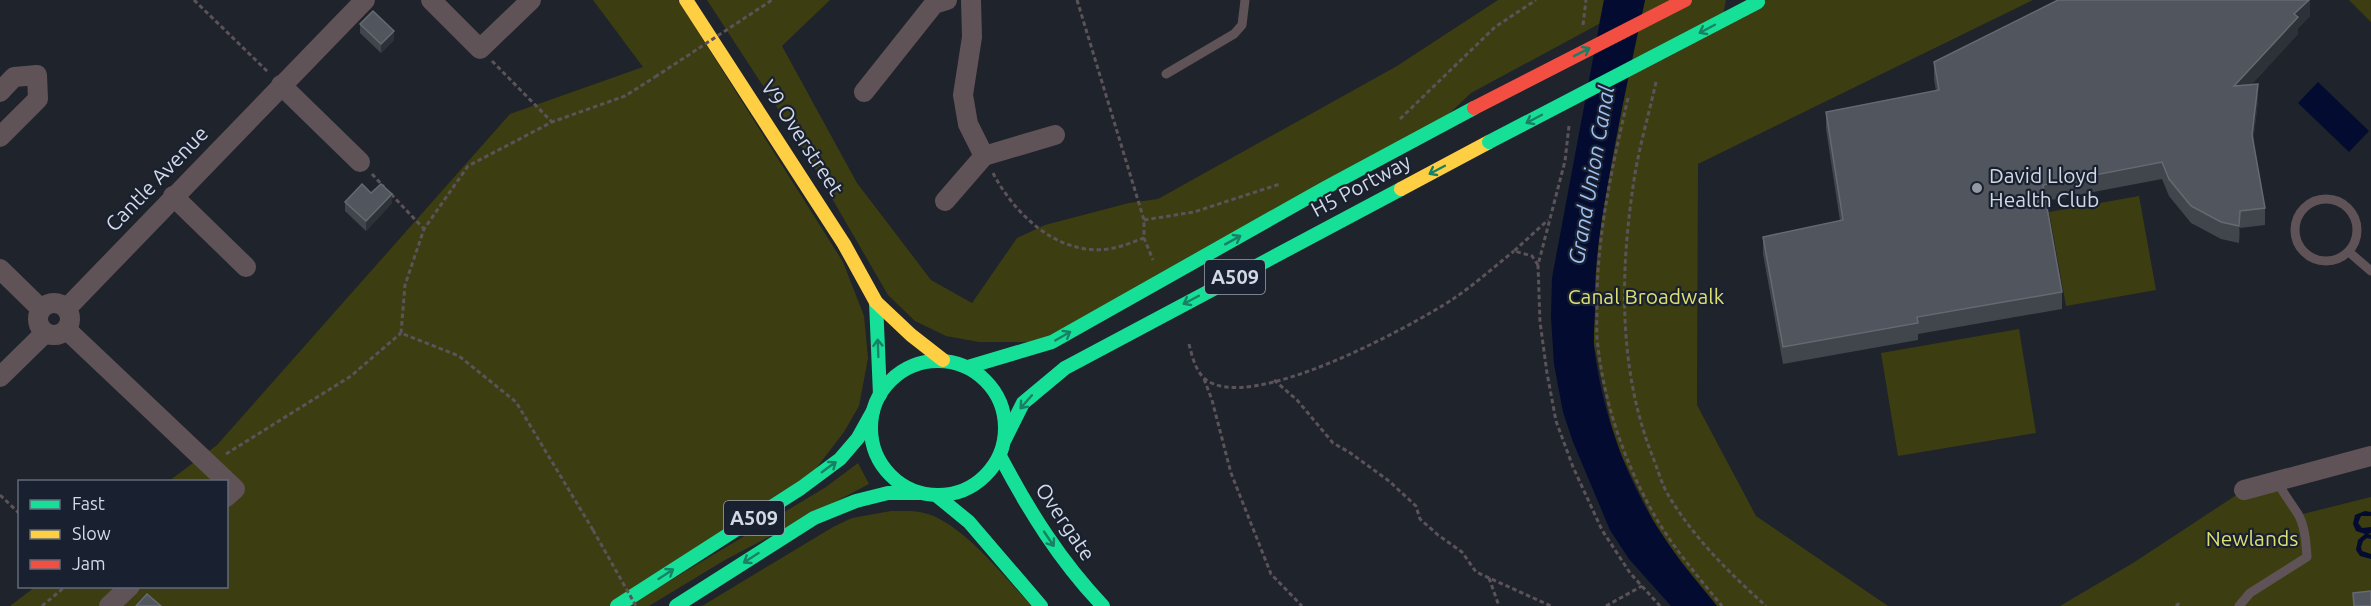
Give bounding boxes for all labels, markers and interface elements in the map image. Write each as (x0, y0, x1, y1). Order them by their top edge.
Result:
one-way arrow (1698, 24, 1716, 35)
one-way arrow (1573, 46, 1591, 58)
street label: V9 Overstreet (757, 75, 849, 200)
water label: Grand Union Canal (1562, 84, 1619, 266)
one-way arrow (1525, 114, 1543, 125)
street label: Cantle Avenue (100, 121, 212, 236)
street label: H5 Portway (1307, 149, 1414, 221)
place label: David Lloyd Health Club (1989, 163, 2099, 211)
one-way arrow (1428, 164, 1446, 176)
marker: David Lloyd Health Club (1970, 181, 1984, 195)
one-way arrow (1224, 234, 1241, 246)
road number: A509 (1205, 260, 1265, 294)
park label: Canal Broadwalk (1568, 284, 1725, 308)
one-way arrow (1182, 295, 1200, 306)
one-way arrow (1054, 330, 1071, 342)
one-way arrow (872, 339, 884, 359)
one-way arrow (1019, 395, 1033, 410)
one-way arrow (821, 461, 837, 473)
street label: Overgate (1031, 478, 1101, 565)
legend (18, 480, 228, 588)
text: Fast (72, 493, 105, 513)
road number: A509 (724, 501, 784, 535)
text: Slow (72, 523, 111, 543)
park label: Newlands (2206, 526, 2298, 550)
one-way arrow (1043, 531, 1056, 548)
one-way arrow (743, 552, 760, 564)
text: Jam (72, 553, 106, 573)
one-way arrow (658, 568, 675, 581)

